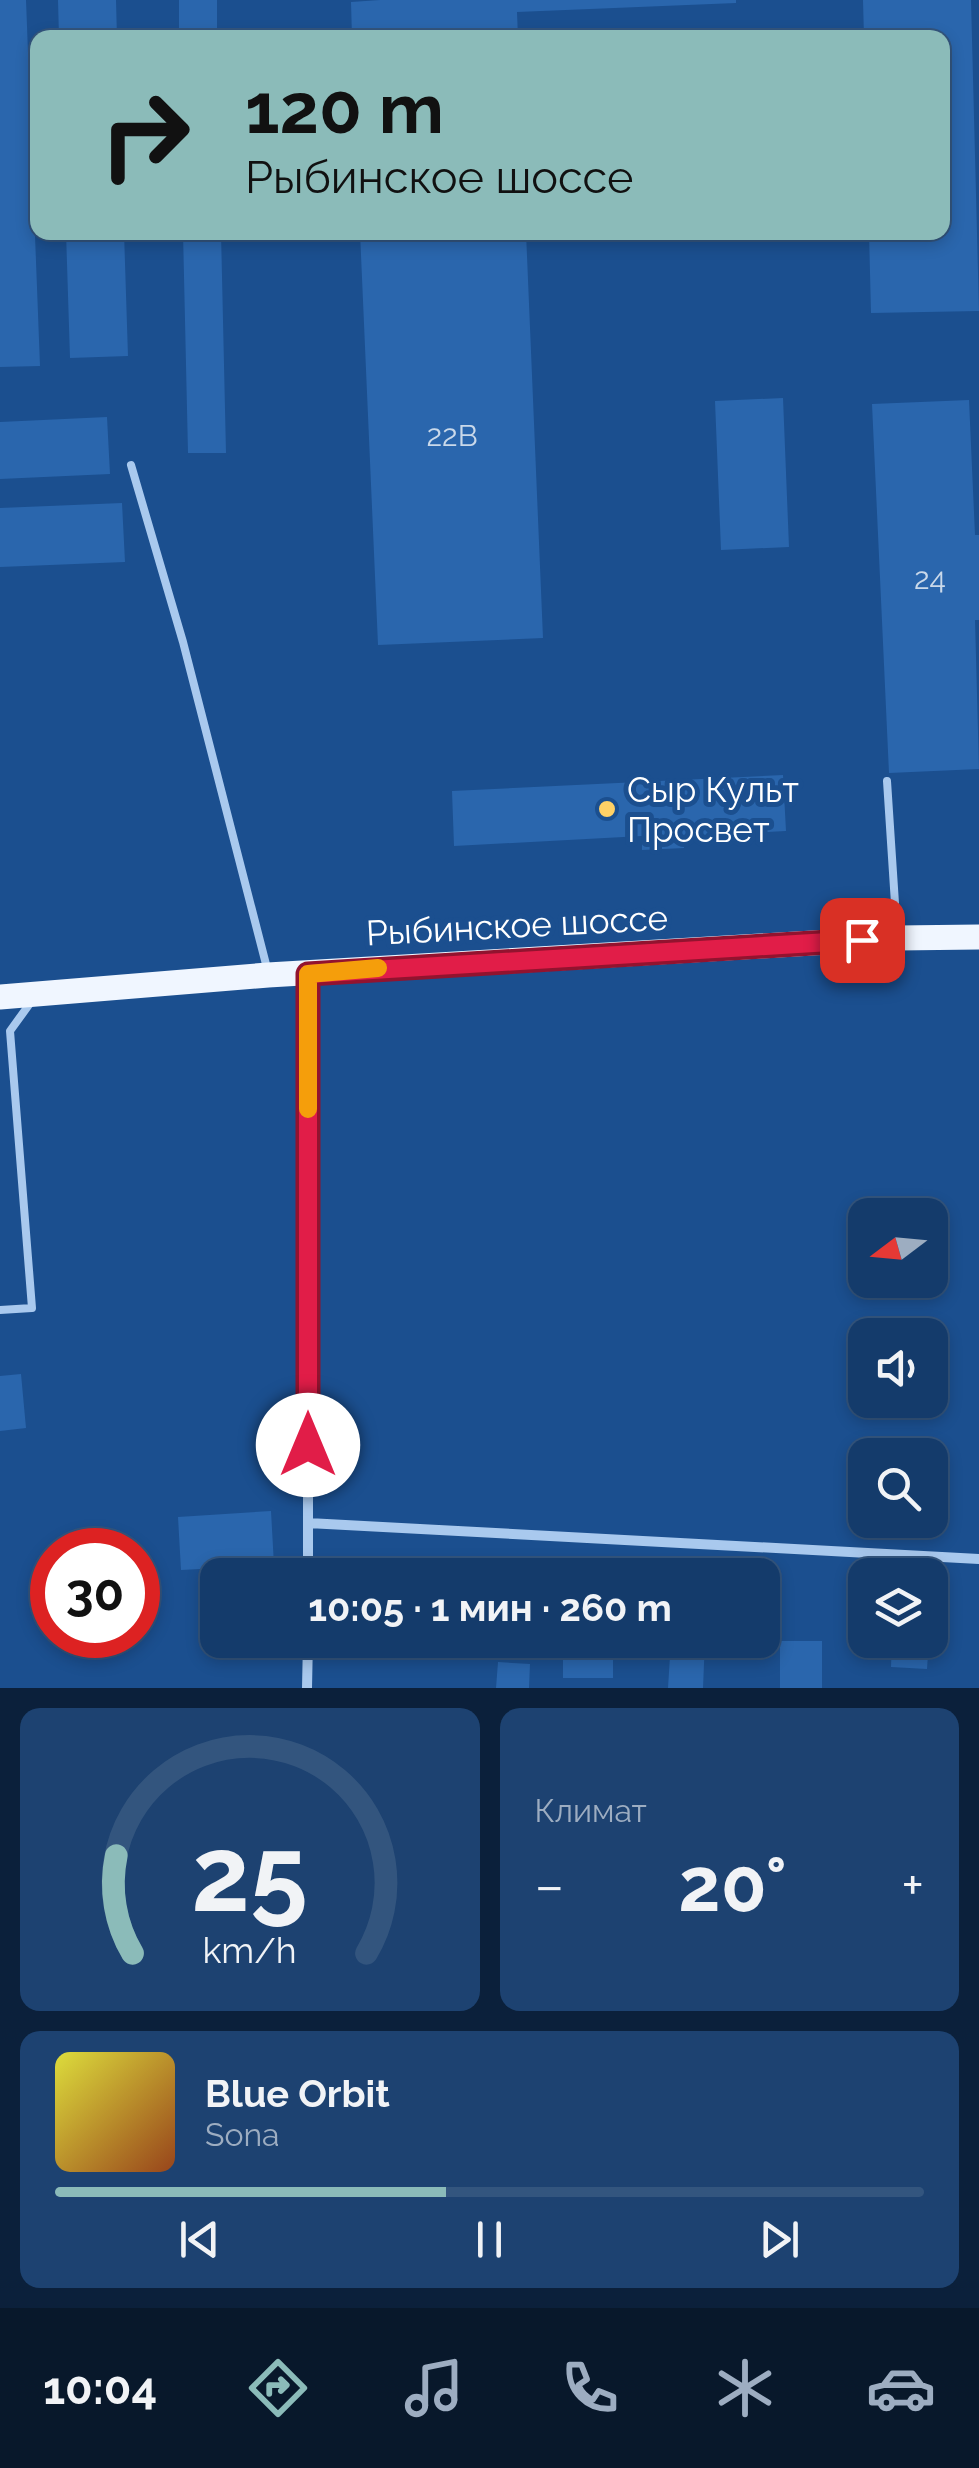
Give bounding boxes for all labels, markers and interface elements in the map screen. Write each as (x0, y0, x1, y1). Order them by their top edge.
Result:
text: 120 m (245, 67, 444, 149)
icon: right (80, 70, 210, 200)
text: Рыбинское шоссе (245, 151, 633, 204)
house number: 22В (426, 418, 478, 453)
house number: 24 (914, 561, 946, 596)
place label: Сыр Культ Просвет (627, 769, 799, 850)
marker: Сыр Культ Просвет (596, 798, 618, 820)
street label: Рыбинское шоссе (365, 897, 669, 953)
pin (820, 898, 905, 983)
icon: arrive (835, 913, 890, 968)
north arrow (848, 1198, 948, 1298)
map controls (848, 1198, 948, 1658)
button: sound (848, 1318, 948, 1418)
position arrow (256, 1393, 360, 1497)
button: search (848, 1438, 948, 1538)
speed limit sign: 30 (30, 1528, 160, 1658)
button: layers (848, 1558, 948, 1658)
text: 10:05 · 1 мин · 260 m (308, 1585, 672, 1630)
text: Климат (535, 1792, 647, 1829)
text: 25 (192, 1813, 308, 1935)
text: 20° (678, 1840, 787, 1929)
text: − (535, 1853, 564, 1918)
text: + (901, 1853, 924, 1918)
text: km/h (203, 1929, 297, 1971)
text: Blue Orbit (205, 2071, 390, 2116)
text: Sona (205, 2116, 280, 2153)
icon: previous (172, 2212, 227, 2267)
icon: pause (462, 2212, 517, 2267)
icon: next (752, 2212, 807, 2267)
icon: directions (243, 2353, 313, 2423)
icon: music (399, 2353, 469, 2423)
icon: phone (555, 2353, 625, 2423)
icon: climate (710, 2353, 780, 2423)
icon: car (866, 2353, 936, 2423)
text: 10:04 (43, 2362, 157, 2415)

